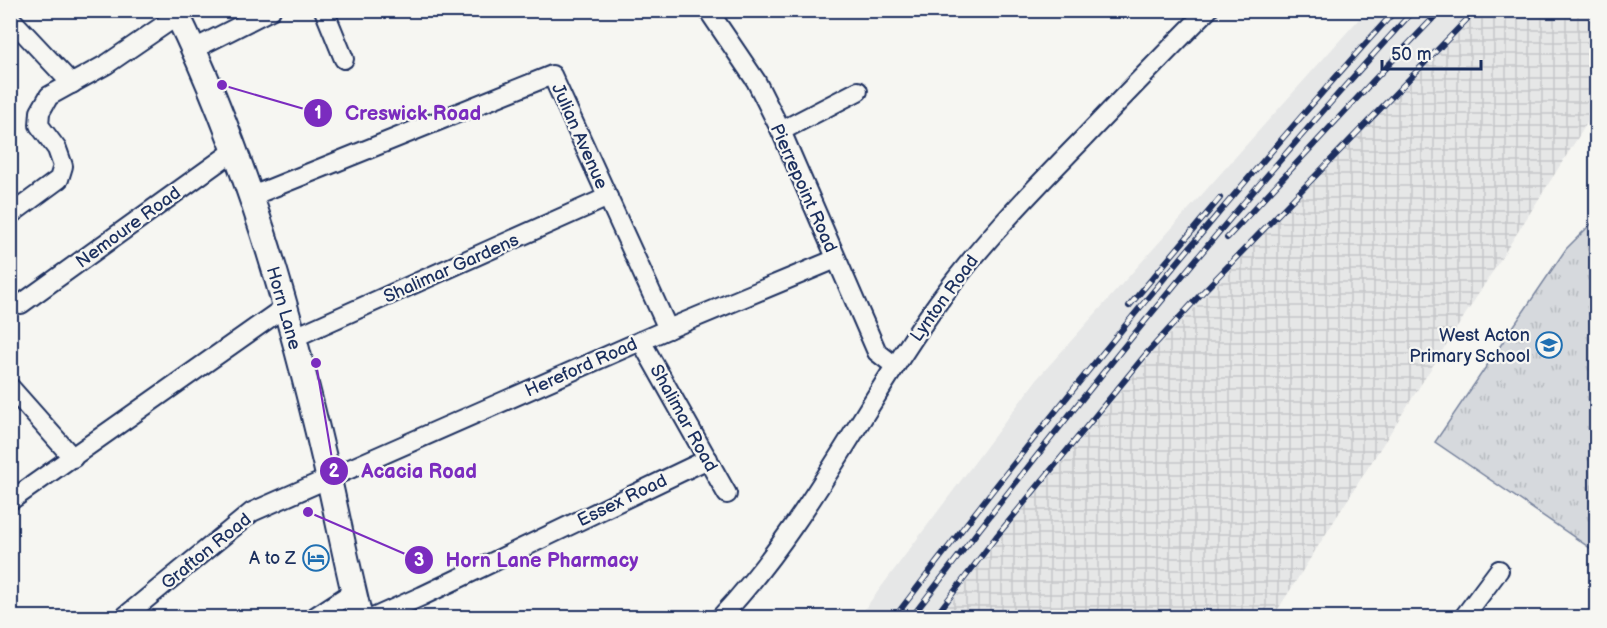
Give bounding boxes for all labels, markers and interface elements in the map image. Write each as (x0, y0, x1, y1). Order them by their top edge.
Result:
scale bar (1382, 33, 1481, 71)
text: 50 m (1391, 44, 1432, 65)
street label: Julian Avenue (547, 80, 612, 192)
callout: Creswick Road (303, 94, 493, 132)
text: Creswick Road (345, 102, 481, 126)
text: 1 (314, 103, 322, 124)
street label: Pierrepoint Road (766, 121, 841, 256)
street label: Nemoure Road (72, 182, 185, 272)
street label: Shalimar Gardens (380, 229, 522, 308)
street label: Lynton Road (906, 251, 983, 346)
street label: Horn Lane (262, 264, 306, 353)
place label: West Acton Primary School (1409, 325, 1530, 367)
school or university icon: West Acton Primary School (1534, 330, 1564, 360)
street label: Hereford Road (522, 333, 641, 402)
street label: Shalimar Road (645, 361, 722, 475)
callout: Acacia Road (319, 452, 489, 490)
text: Acacia Road (360, 460, 477, 484)
text: 2 (329, 461, 340, 482)
street label: Essex Road (574, 470, 670, 531)
street label: Grafton Road (157, 509, 255, 594)
callout: Horn Lane Pharmacy (404, 541, 651, 579)
hotel icon: A to Z (301, 543, 331, 573)
place label: A to Z (249, 548, 296, 569)
text: Horn Lane Pharmacy (445, 549, 639, 573)
text: 3 (414, 550, 424, 571)

